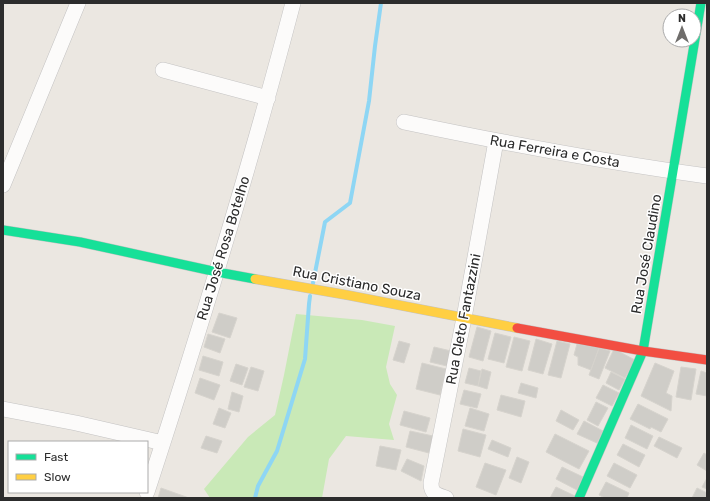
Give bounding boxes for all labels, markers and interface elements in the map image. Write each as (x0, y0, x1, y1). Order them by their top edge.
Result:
north arrow (662, 8, 702, 48)
text: N (678, 12, 686, 25)
street label: Rua Ferreira e Costa (489, 132, 621, 171)
street label: Rua José Rosa Botelho (193, 174, 254, 322)
street label: Rua José Claudino (628, 193, 665, 315)
street label: Rua Cleto Fantazzini (442, 252, 485, 386)
street label: Rua Cristiano Souza (291, 263, 423, 304)
legend (8, 441, 148, 493)
text: Fast (44, 450, 68, 464)
text: Slow (44, 470, 71, 484)

